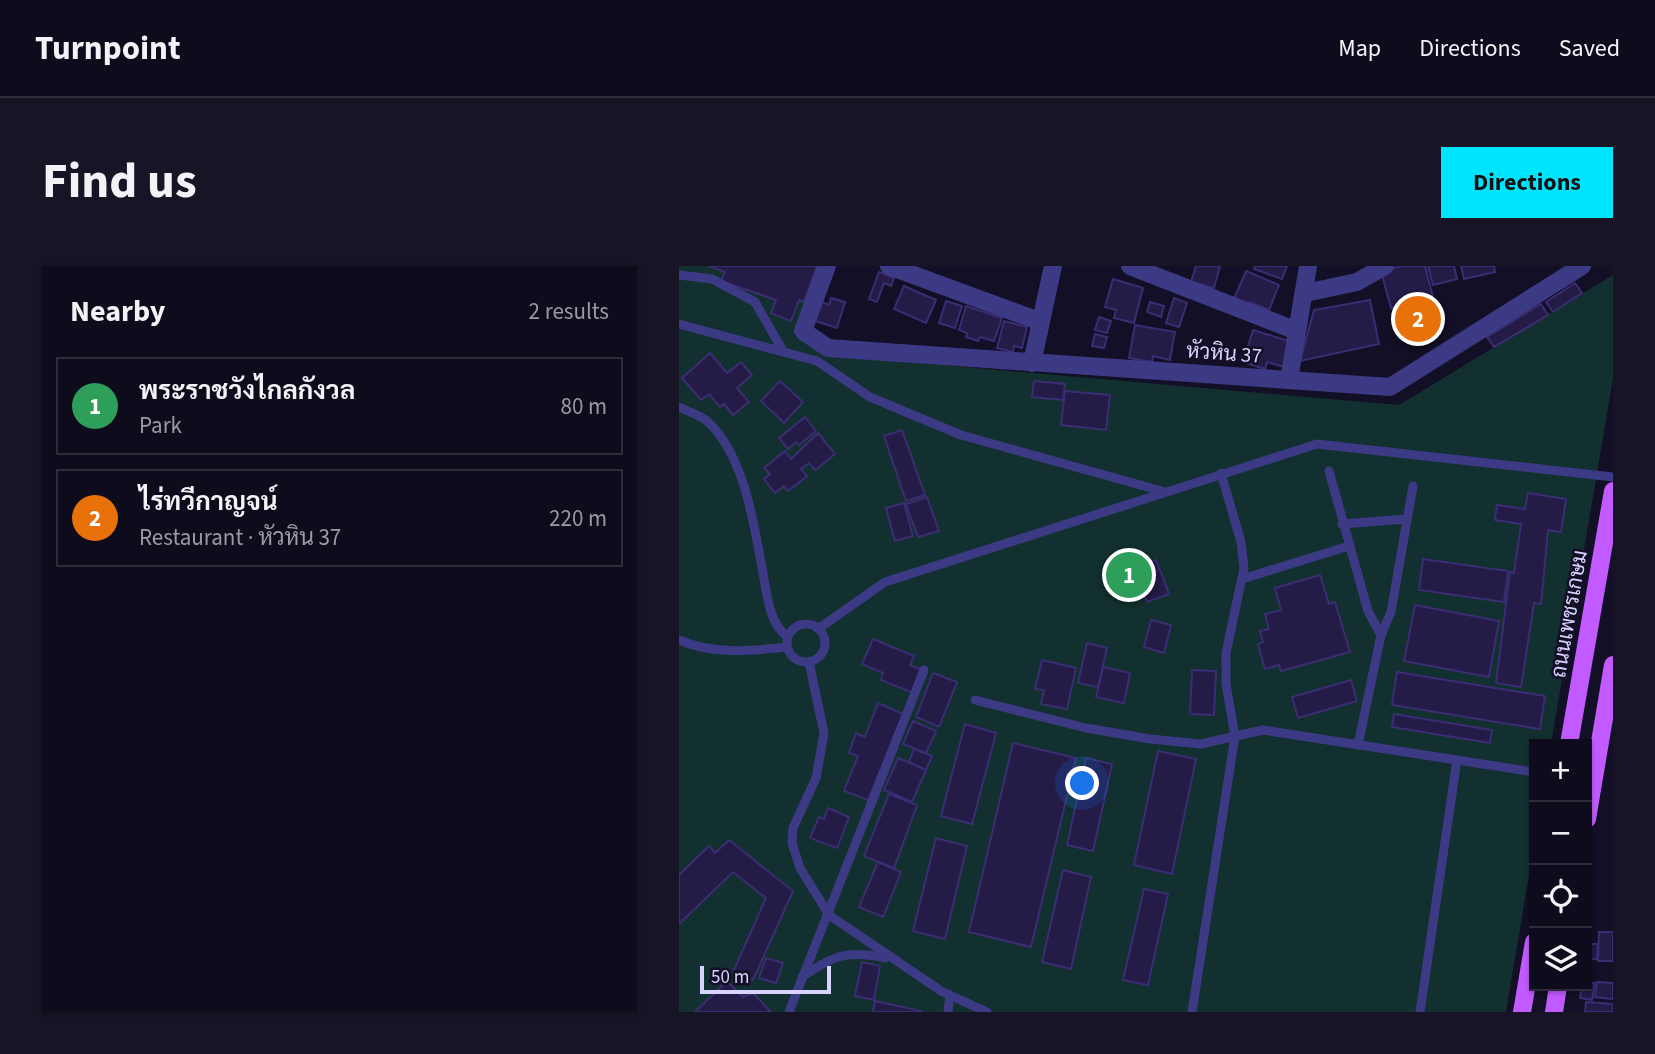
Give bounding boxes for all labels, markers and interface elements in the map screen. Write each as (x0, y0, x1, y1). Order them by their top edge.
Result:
text: Turnpoint (35, 25, 181, 72)
text: Map (1338, 31, 1381, 66)
text: Directions (1419, 31, 1521, 66)
text: Saved (1559, 31, 1620, 66)
text: Find us (42, 147, 197, 217)
button: Directions (1441, 147, 1613, 218)
text: Nearby (70, 290, 165, 333)
pin: 2 (1395, 293, 1441, 345)
text: 2 results (529, 295, 609, 328)
street label: หัวหิน 37 (1185, 335, 1263, 371)
text: พระราชวังไกลกังวล (139, 372, 355, 409)
text: 1 (89, 390, 101, 423)
text: 80 m (560, 390, 607, 423)
text: Park (139, 409, 182, 442)
text: ไร่ทวีกาญจน์ (139, 483, 278, 520)
text: 2 (89, 502, 101, 535)
text: 220 m (549, 502, 607, 535)
text: Restaurant · หัวหิน 37 (139, 521, 341, 554)
street label: ถนนเพชรเกษม (1543, 548, 1595, 680)
pin: 1 (1106, 549, 1152, 601)
map controls (1529, 739, 1592, 991)
button: + (1529, 739, 1592, 802)
your location (1065, 766, 1099, 800)
button: − (1529, 802, 1592, 865)
button: locate (1529, 865, 1592, 928)
button: layers (1529, 928, 1592, 991)
scale bar (700, 963, 831, 995)
text: 50 m (711, 964, 749, 991)

